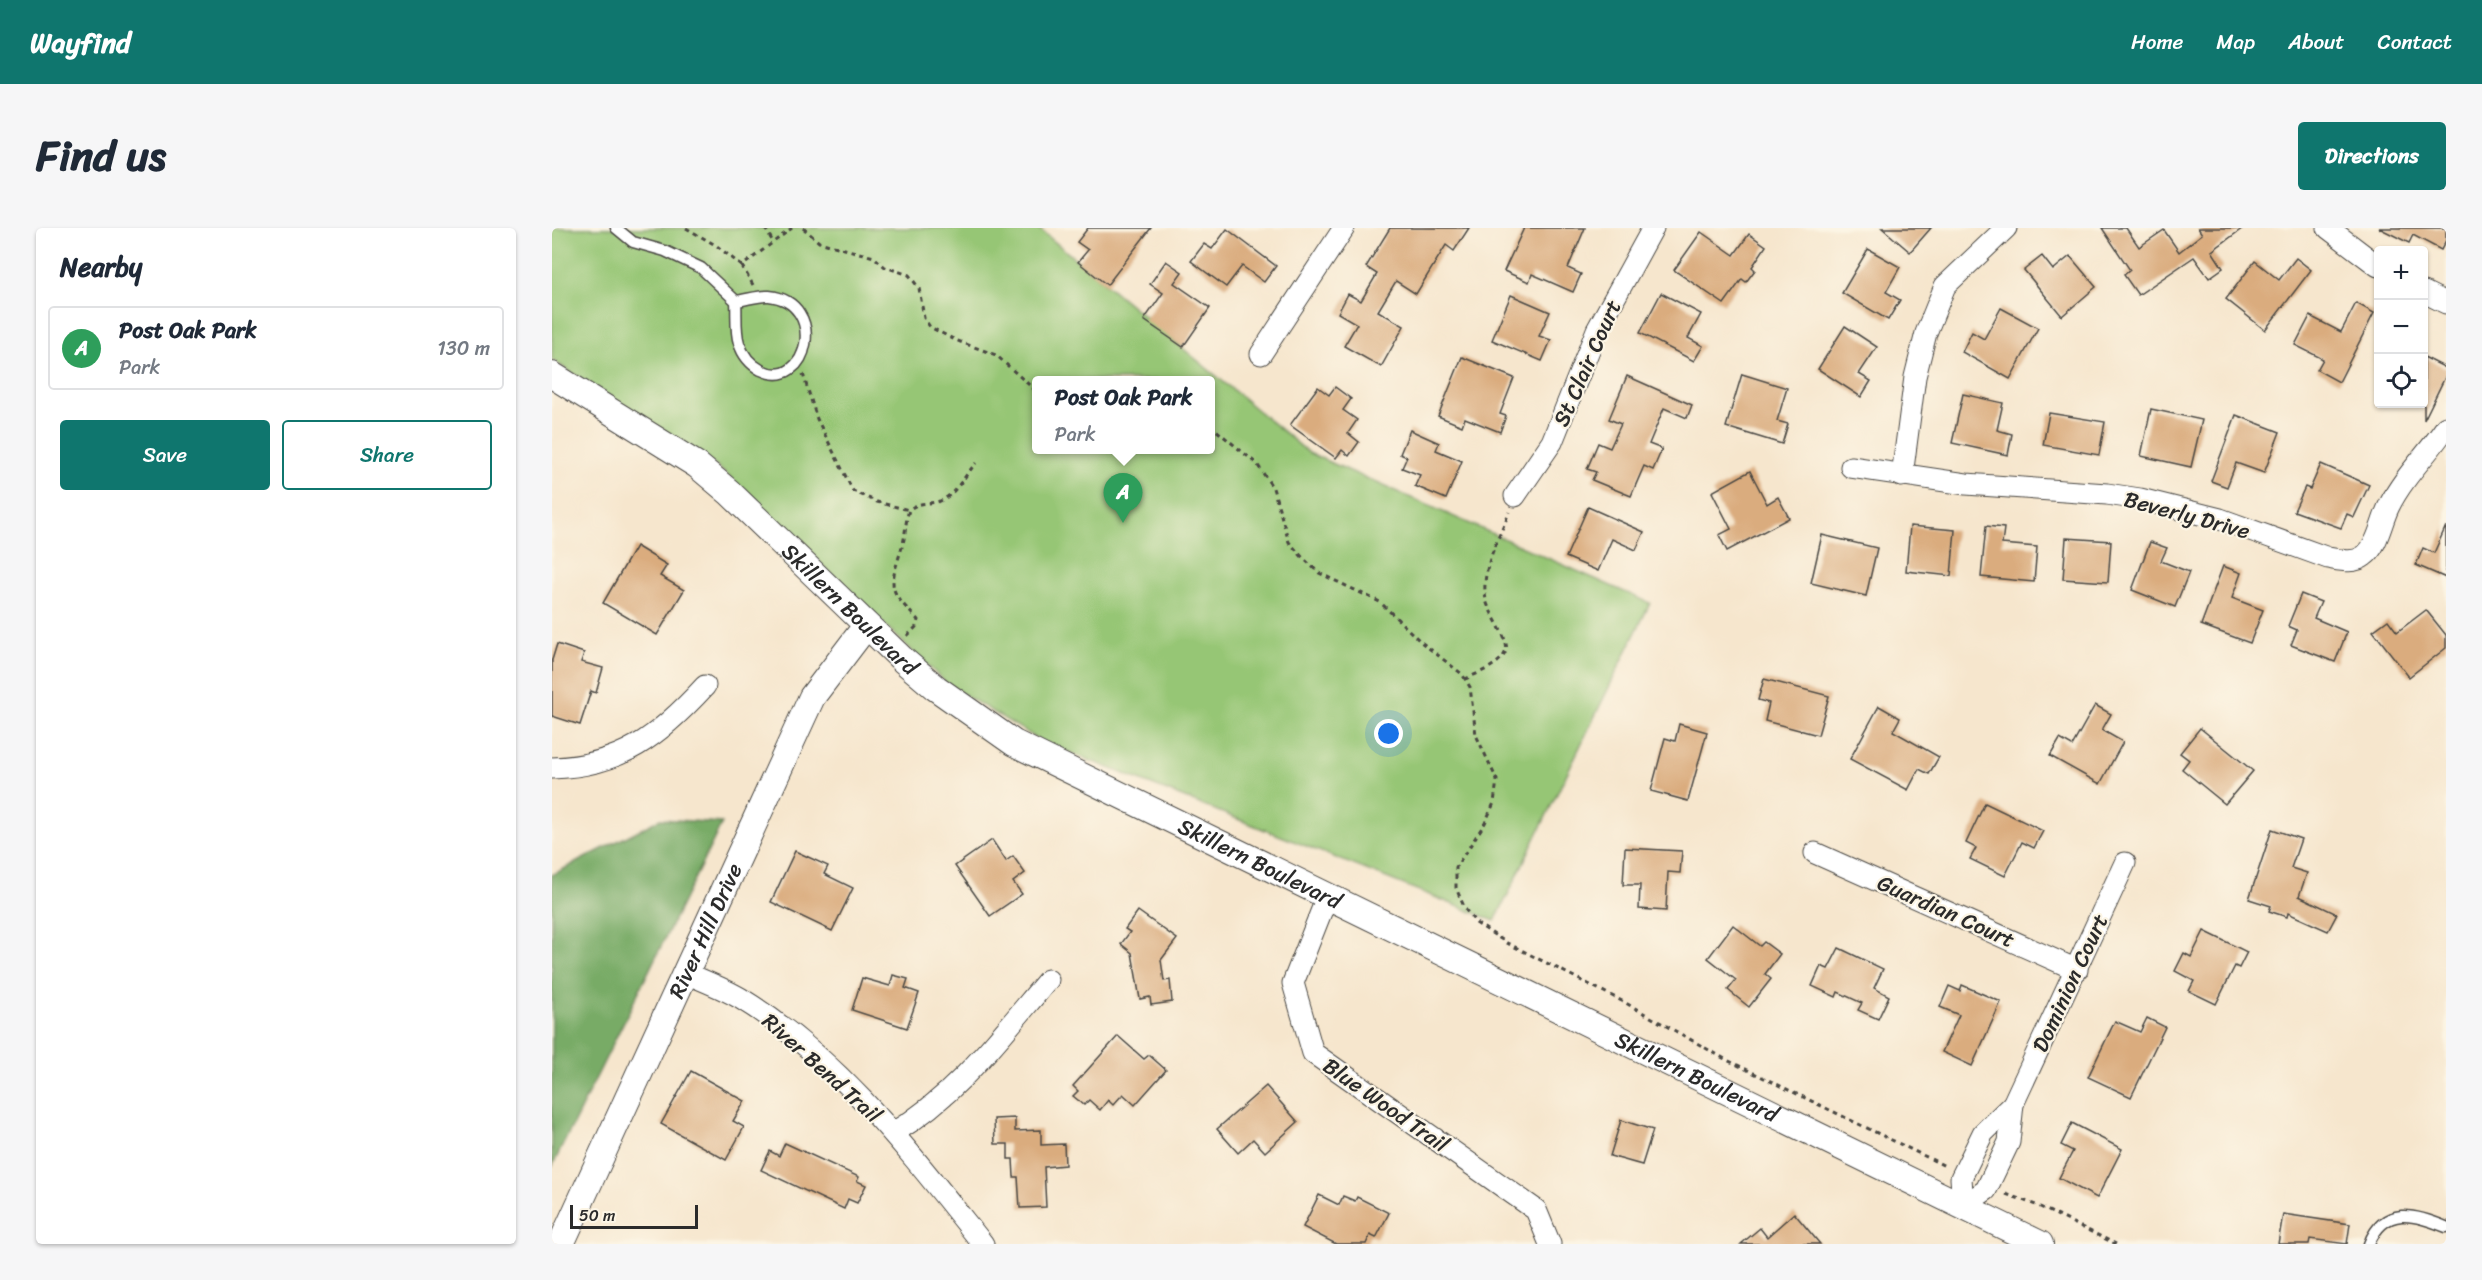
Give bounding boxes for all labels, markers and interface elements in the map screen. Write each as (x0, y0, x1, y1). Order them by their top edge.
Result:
text: Wayfind (30, 18, 131, 67)
text: Home (2131, 23, 2183, 61)
text: Map (2216, 23, 2255, 61)
text: About (2288, 23, 2345, 61)
text: Contact (2378, 23, 2452, 61)
text: Find us (36, 119, 166, 193)
button: Directions (2298, 122, 2446, 190)
text: Nearby (60, 244, 142, 290)
map controls (2374, 246, 2428, 408)
button: + (2374, 246, 2428, 300)
street label: St Clair Court (1542, 293, 1633, 433)
button: − (2374, 300, 2428, 354)
text: Post Oak Park (119, 311, 257, 350)
text: A (75, 331, 88, 366)
text: 130 m (437, 331, 490, 366)
text: Park (119, 350, 160, 385)
button: locate (2374, 354, 2428, 408)
popup (1032, 376, 1215, 454)
text: Post Oak Park (1055, 378, 1192, 417)
text: Park (1055, 417, 1096, 452)
button: Save (60, 420, 270, 490)
button: Share (282, 420, 492, 490)
pin: A (1104, 474, 1142, 523)
street label: Beverly Drive (2120, 479, 2254, 551)
street label: Skillern Boulevard (773, 533, 929, 686)
your location (1374, 719, 1403, 748)
street label: Skillern Boulevard (1171, 807, 1350, 920)
street label: River Hill Drive (657, 856, 753, 1005)
street label: Guardian Court (1871, 863, 2022, 959)
street label: Dominion Court (2021, 907, 2119, 1059)
street label: River Bend Trail (753, 1003, 892, 1133)
street label: Skillern Boulevard (1608, 1020, 1787, 1134)
street label: Blue Wood Trail (1315, 1047, 1458, 1164)
text: 50 m (579, 1201, 615, 1230)
scale bar (570, 1202, 698, 1230)

